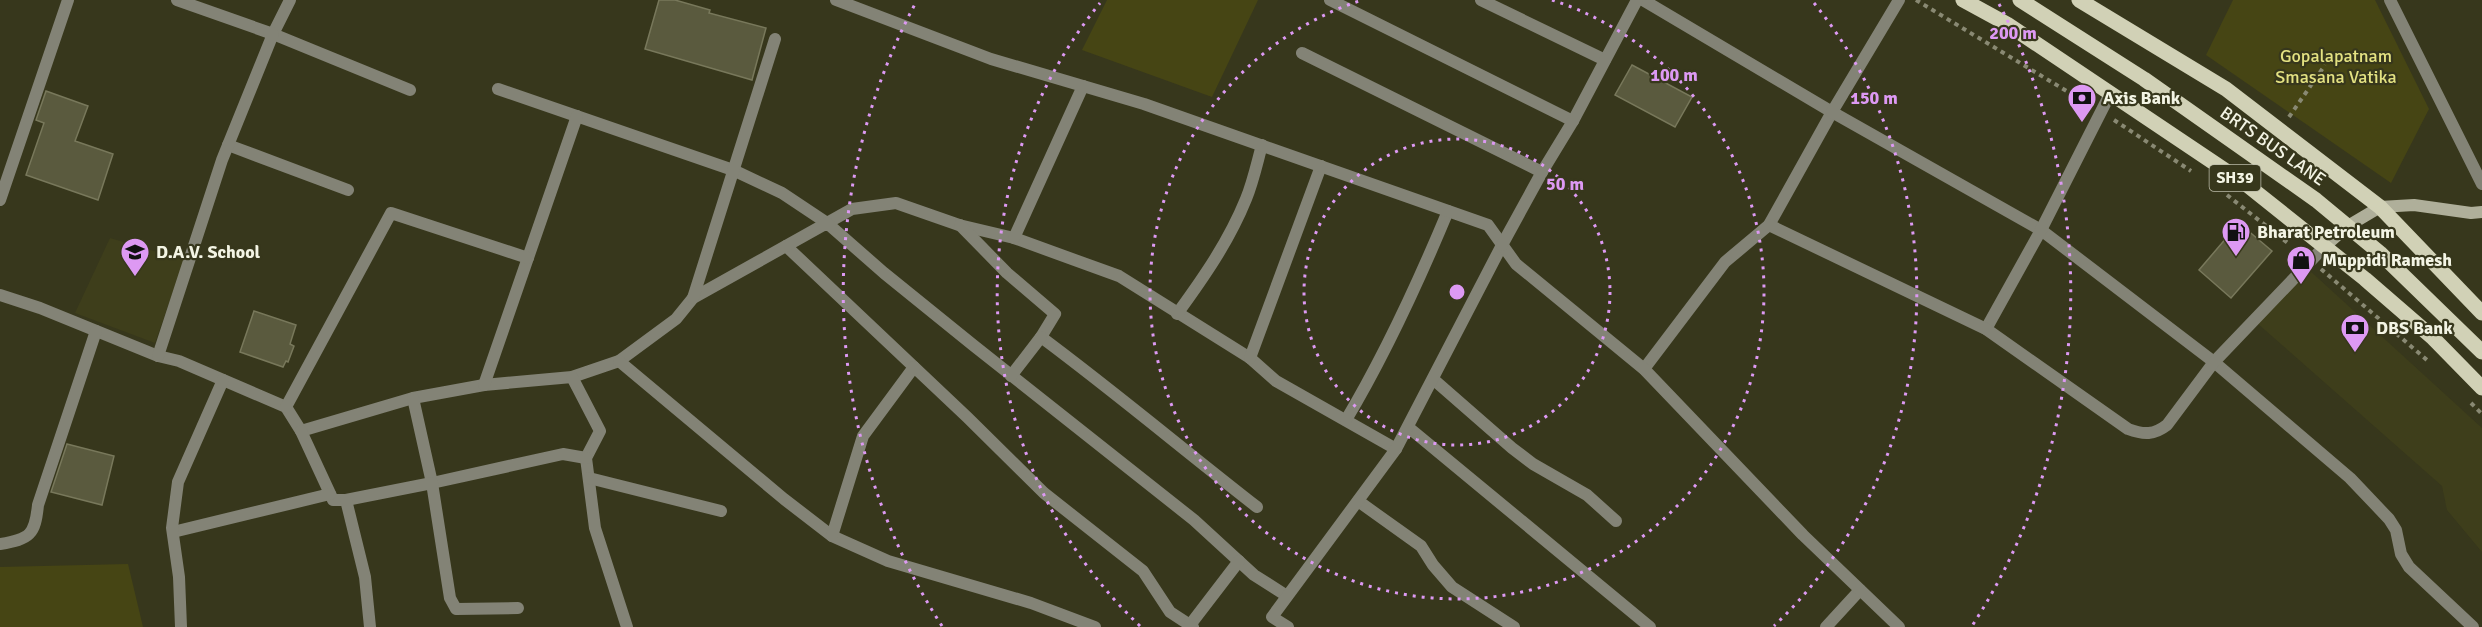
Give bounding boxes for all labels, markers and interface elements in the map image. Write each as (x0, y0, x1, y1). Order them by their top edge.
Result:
text: 200 m (1989, 22, 2037, 44)
park label: Gopalapatnam Smasana Vatika (2275, 45, 2397, 88)
text: 100 m (1650, 64, 1698, 86)
bank icon: Axis Bank (2066, 82, 2098, 124)
text: 150 m (1850, 87, 1898, 109)
place label: Axis Bank (2103, 87, 2181, 109)
street label: BRTS BUS LANE (2216, 101, 2330, 191)
road number: SH39 (2210, 165, 2260, 191)
text: 50 m (1546, 173, 1584, 195)
fuel station icon: Bharat Petroleum (2220, 216, 2252, 258)
place label: Bharat Petroleum (2257, 221, 2395, 243)
school or university icon: D.A.V. School (119, 236, 151, 278)
place label: D.A.V. School (156, 241, 261, 263)
shop icon: Muppidi Ramesh (2285, 244, 2317, 286)
place label: Muppidi Ramesh (2322, 249, 2452, 271)
centre of rings (1447, 282, 1467, 302)
bank icon: DBS Bank (2339, 312, 2371, 354)
place label: DBS Bank (2376, 317, 2453, 339)

